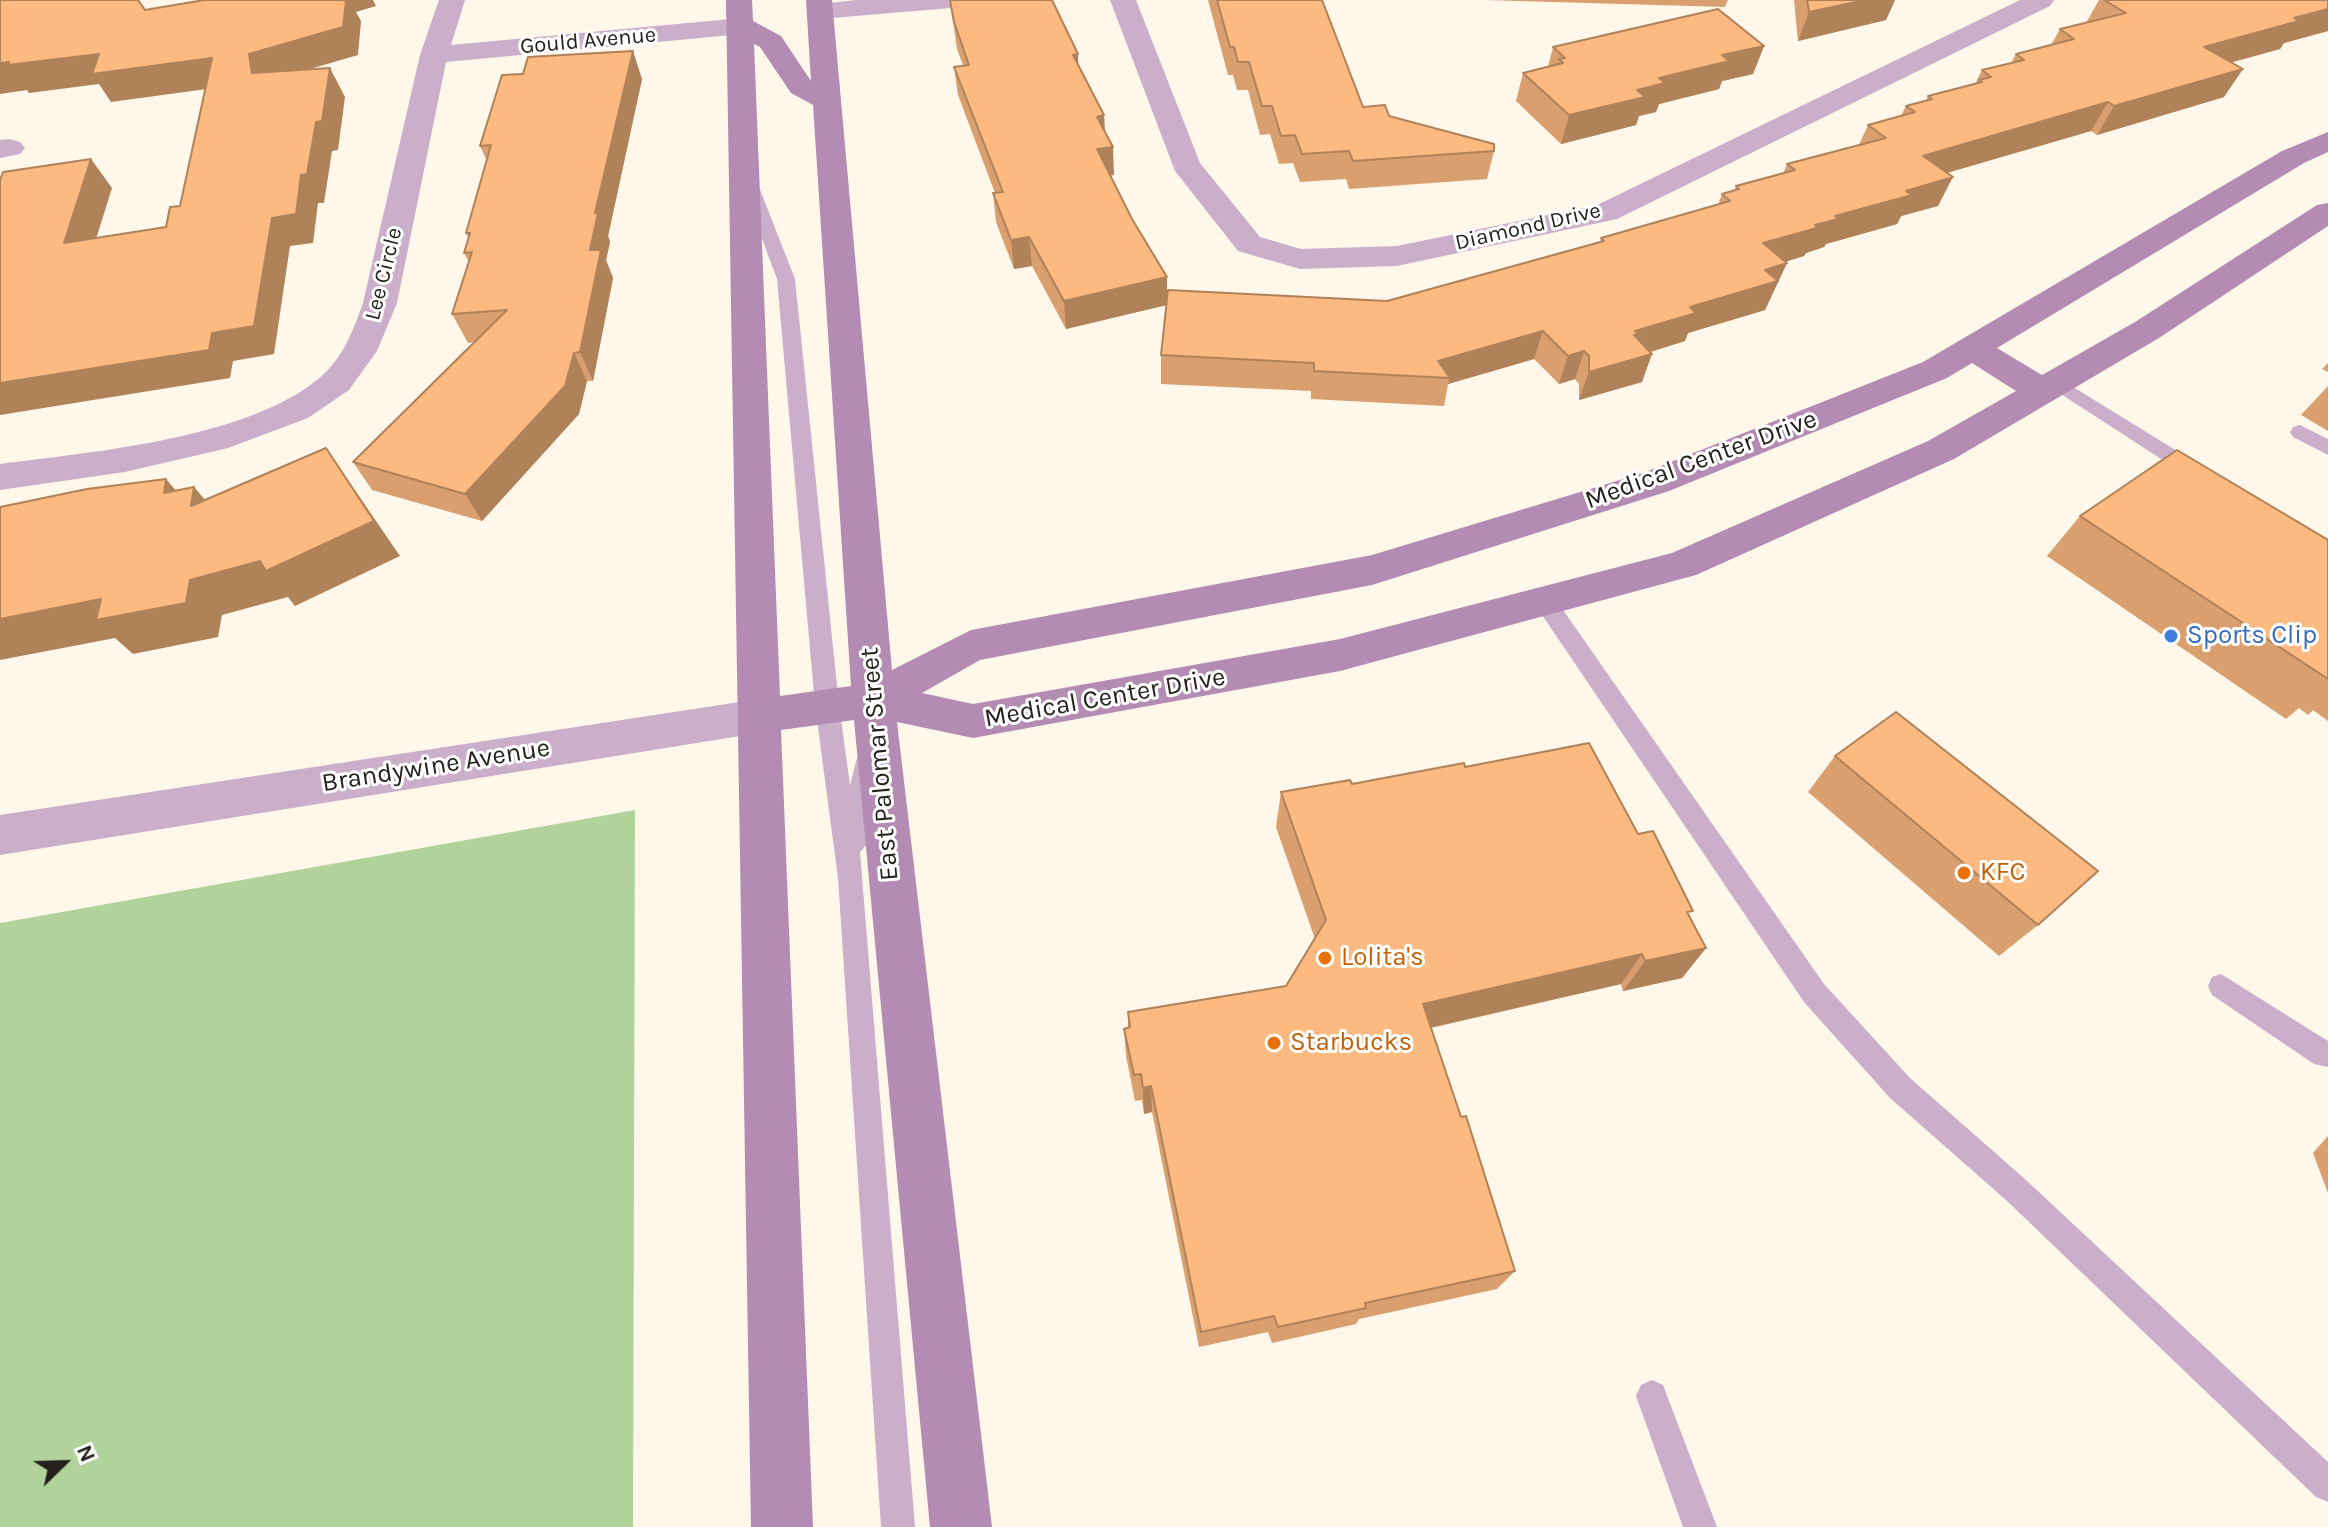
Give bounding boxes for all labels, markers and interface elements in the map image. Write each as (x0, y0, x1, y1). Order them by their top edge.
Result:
street label: Gould Avenue (519, 22, 657, 60)
street label: Diamond Drive (1453, 197, 1603, 257)
street label: Lee Circle (360, 225, 408, 323)
street label: Medical Center Drive (1581, 404, 1821, 516)
place label: Sports Clip (2187, 620, 2317, 652)
marker: Sports Clip (2162, 627, 2180, 645)
street label: East Palomar Street (854, 646, 906, 882)
street label: Medical Center Drive (982, 661, 1228, 735)
street label: Brandywine Avenue (320, 733, 552, 799)
place label: KFC (1980, 857, 2025, 889)
marker: KFC (1955, 864, 1973, 882)
place label: Lolita's (1341, 942, 1424, 974)
marker: Lolita's (1316, 949, 1334, 967)
place label: Starbucks (1290, 1027, 1412, 1059)
marker: Starbucks (1265, 1034, 1283, 1052)
north arrow (24, 1423, 104, 1503)
text: N (71, 1441, 101, 1466)

